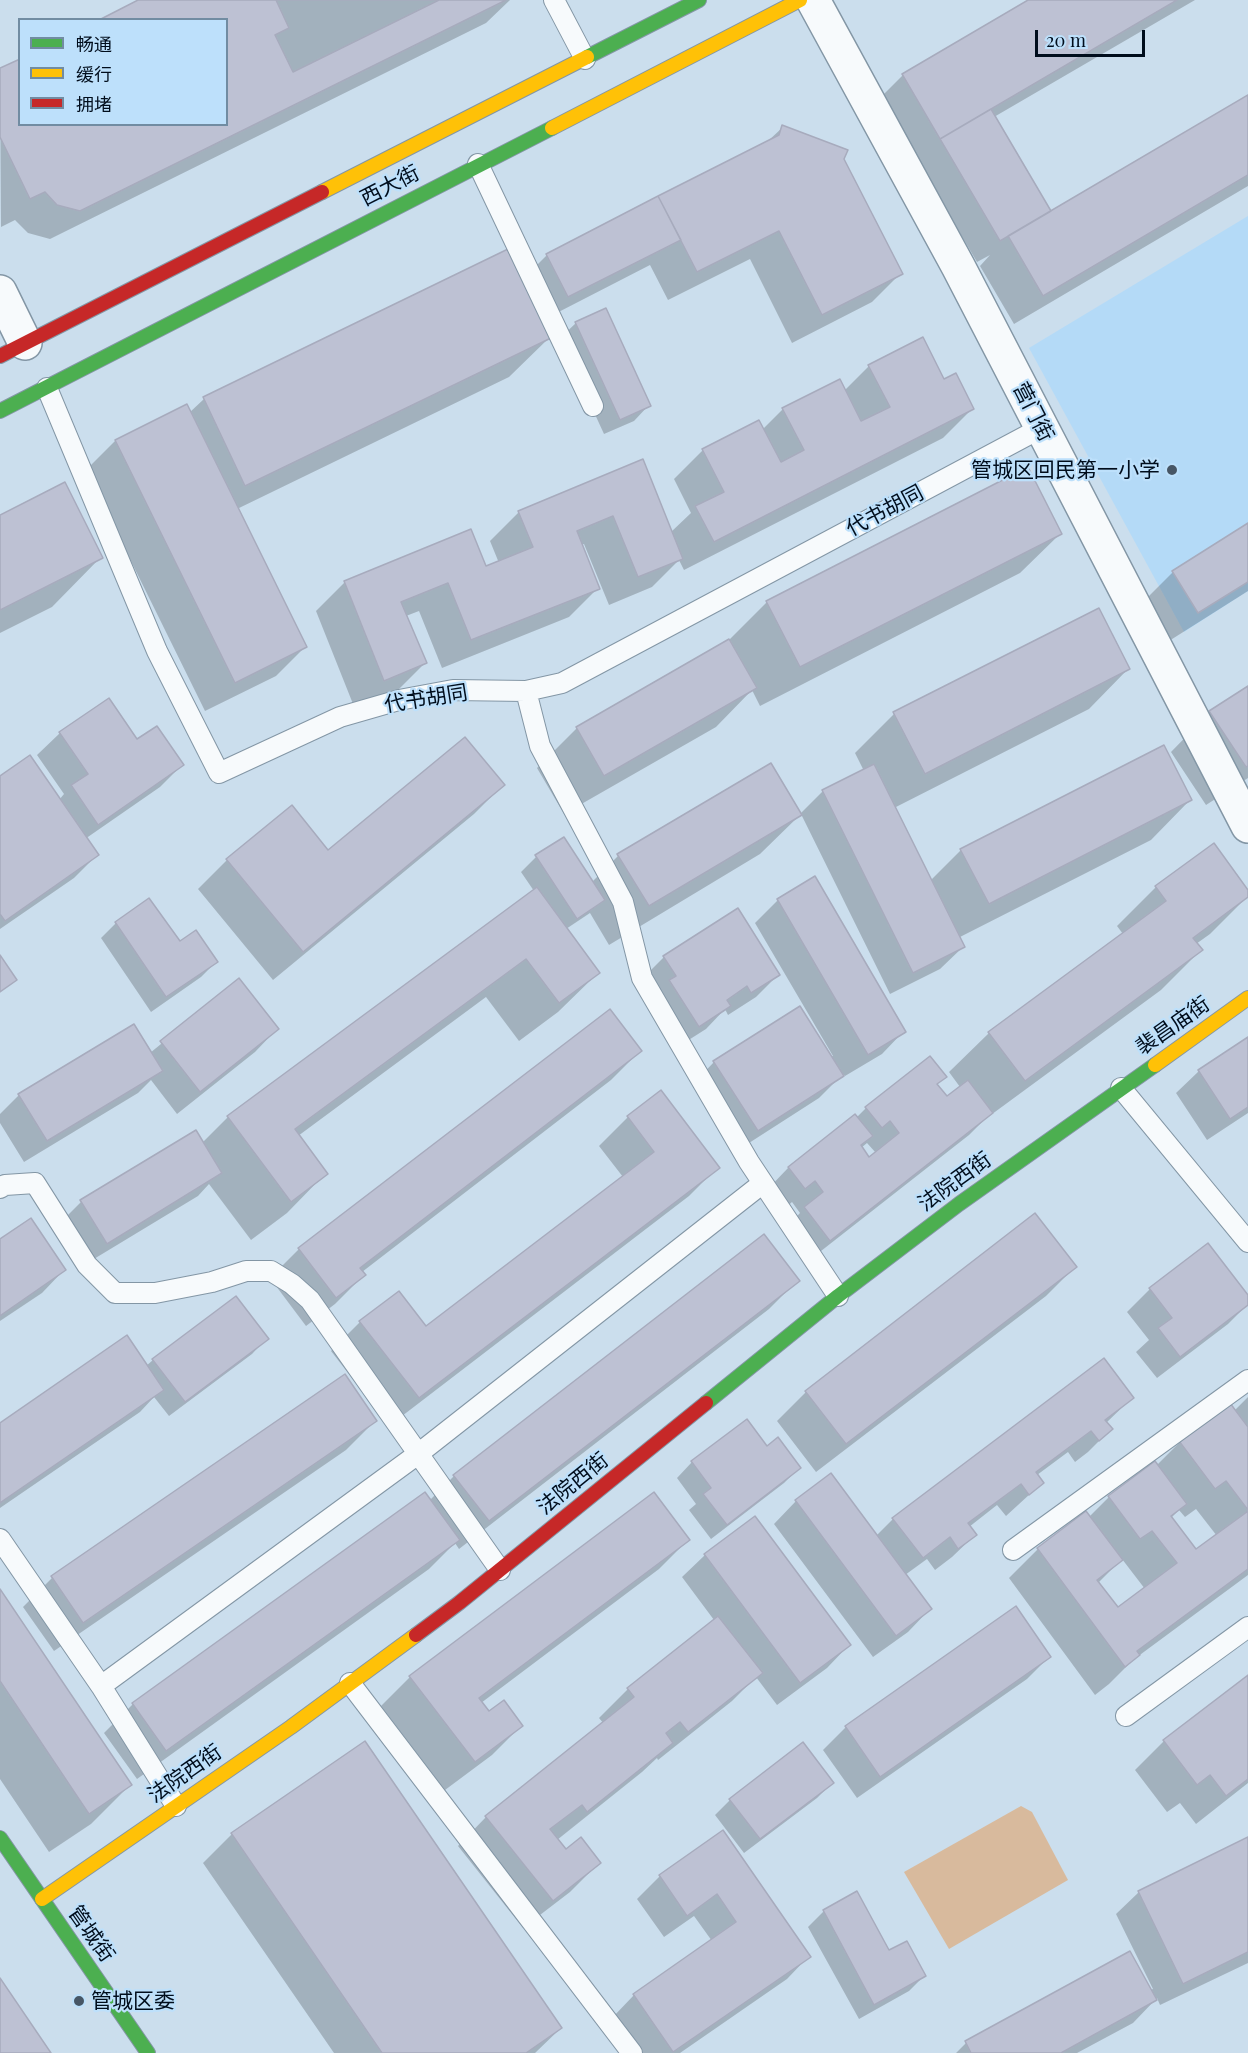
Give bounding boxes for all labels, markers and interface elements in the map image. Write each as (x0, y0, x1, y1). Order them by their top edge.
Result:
legend (18, 18, 228, 126)
scale bar (1038, 18, 1148, 56)
text: 20 m (1046, 28, 1086, 52)
text: 畅通 (76, 32, 112, 56)
text: 缓行 (76, 62, 112, 86)
text: 拥堵 (76, 92, 112, 116)
street label: 西大街 (356, 160, 424, 212)
street label: 营门街 (1007, 378, 1059, 446)
place label: 管城区回民第一小学 (971, 457, 1160, 483)
marker: 管城区回民第一小学 (1165, 463, 1179, 477)
street label: 代书胡同 (842, 480, 928, 542)
street label: 代书胡同 (383, 680, 469, 718)
street label: 裴昌庙街 (1131, 992, 1215, 1060)
street label: 法院西街 (914, 1147, 996, 1217)
street label: 法院西街 (532, 1448, 614, 1520)
street label: 法院西街 (143, 1740, 227, 1808)
street label: 管城街 (63, 1901, 119, 1967)
place label: 管城区委 (91, 1988, 175, 2014)
marker: 管城区委 (72, 1994, 86, 2008)

